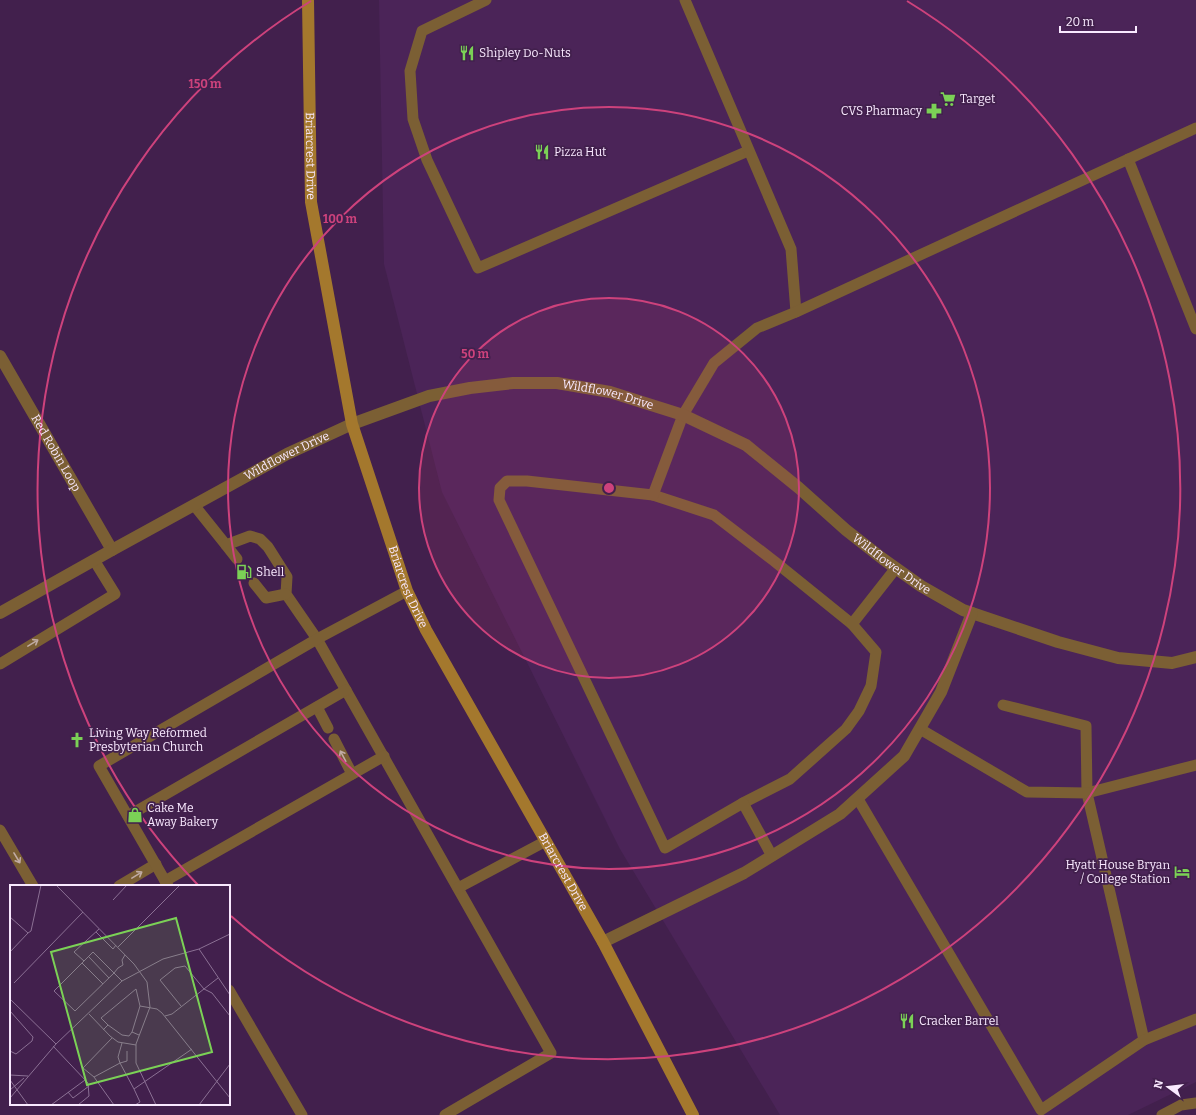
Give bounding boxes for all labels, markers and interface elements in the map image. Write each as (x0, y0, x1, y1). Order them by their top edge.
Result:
scale bar (1060, 8, 1136, 34)
text: 20 m (1066, 15, 1095, 29)
restaurant icon: Shipley Do-Nuts (458, 44, 476, 62)
place label: Shipley Do-Nuts (479, 46, 571, 60)
text: 150 m (189, 77, 222, 91)
supermarket icon: Target (939, 90, 957, 108)
place label: Target (960, 92, 996, 106)
pharmacy icon: CVS Pharmacy (925, 102, 943, 120)
place label: CVS Pharmacy (841, 104, 923, 118)
street label: Briarcrest Drive (303, 112, 318, 200)
restaurant icon: Pizza Hut (533, 143, 551, 161)
place label: Pizza Hut (554, 145, 607, 159)
text: 100 m (323, 212, 358, 226)
text: 50 m (461, 347, 489, 361)
street label: Wildflower Drive (561, 377, 655, 412)
street label: Red Robin Loop (28, 412, 84, 494)
street label: Wildflower Drive (242, 428, 331, 483)
centre of rings (602, 481, 616, 495)
street label: Wildflower Drive (850, 531, 933, 597)
street label: Briarcrest Drive (386, 544, 431, 630)
fuel station icon: Shell (235, 563, 253, 581)
place label: Shell (256, 565, 285, 579)
one-way arrow (27, 639, 39, 647)
place label: Living Way Reformed Presbyterian Church (89, 726, 207, 754)
church icon: Living Way Reformed Presbyterian Church (68, 731, 86, 749)
one-way arrow (339, 750, 346, 762)
place label: Cake Me Away Bakery (147, 801, 219, 829)
shop icon: Cake Me Away Bakery (126, 806, 144, 824)
street label: Briarcrest Drive (536, 830, 591, 913)
one-way arrow (13, 852, 21, 864)
place label: Hyatt House Bryan / College Station (1065, 858, 1170, 886)
hotel icon: Hyatt House Bryan / College Station (1173, 863, 1191, 881)
one-way arrow (131, 870, 143, 878)
inset map (10, 885, 230, 1105)
restaurant icon: Cracker Barrel (898, 1012, 916, 1030)
place label: Cracker Barrel (919, 1014, 999, 1028)
north arrow (1148, 1067, 1188, 1107)
text: N (1151, 1078, 1166, 1090)

